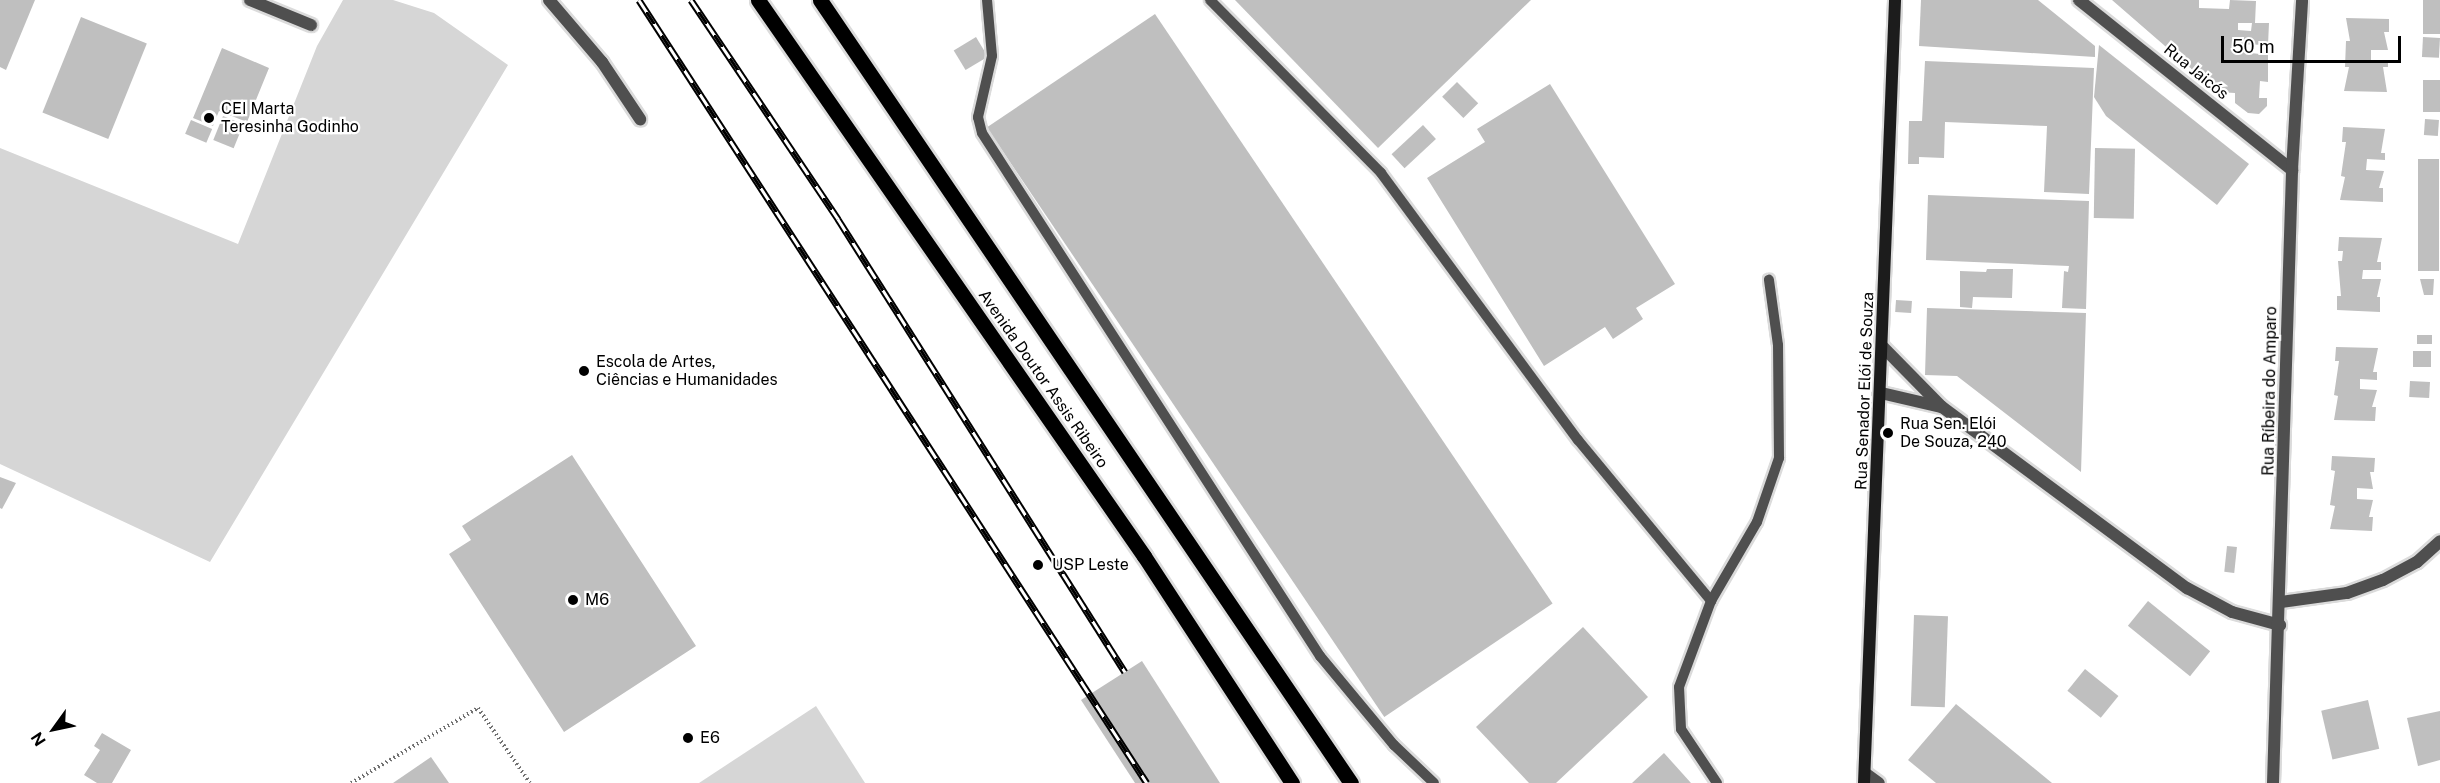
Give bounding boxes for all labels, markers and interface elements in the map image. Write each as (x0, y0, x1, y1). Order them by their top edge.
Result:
scale bar (2224, 24, 2404, 62)
text: 50 m (2232, 36, 2275, 57)
street label: Rua Jaicós (2160, 40, 2232, 104)
place label: CEI Marta Teresinha Godinho (221, 99, 359, 137)
marker: CEI Marta Teresinha Godinho (202, 111, 216, 125)
street label: Avenida Doutor Assis Ribeiro (974, 286, 1112, 472)
street label: Rua Senador Elói de Souza (1852, 291, 1878, 491)
street label: Rua Ríbeira do Amparo (2259, 306, 2281, 476)
place label: Escola de Artes, Ciências e Humanidades (596, 352, 778, 390)
marker: Escola de Artes, Ciências e Humanidades (577, 364, 591, 378)
place label: Rua Sen. Elói De Souza, 240 (1900, 414, 2007, 452)
marker: Rua Sen. Elói De Souza, 240 (1881, 426, 1895, 440)
place label: USP Leste (1052, 555, 1129, 575)
marker: USP Leste (1029, 556, 1047, 574)
place label: M6 (585, 590, 609, 610)
marker: M6 (566, 593, 580, 607)
north arrow (24, 699, 84, 759)
place label: E6 (700, 728, 720, 748)
text: N (27, 729, 50, 750)
marker: E6 (681, 731, 695, 745)

